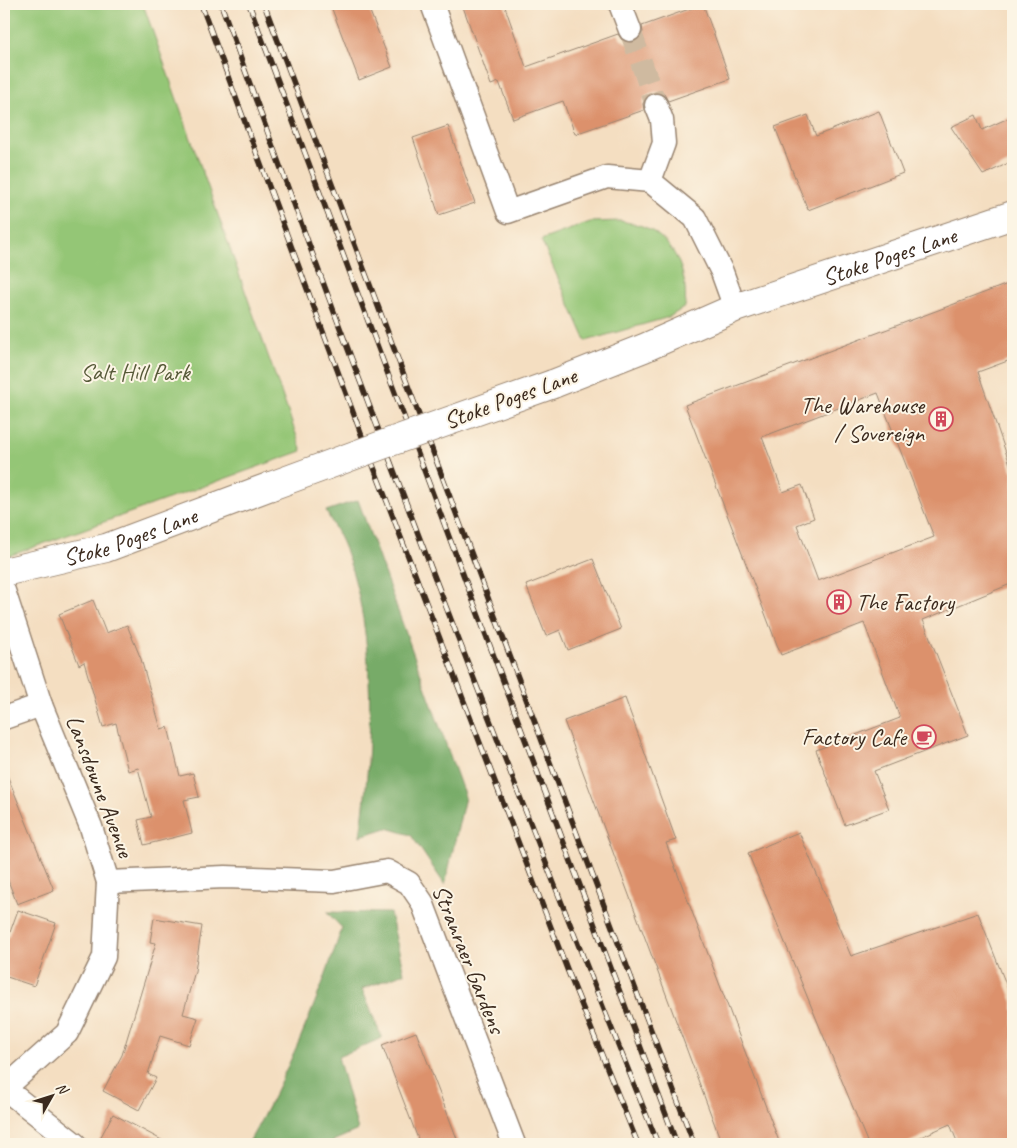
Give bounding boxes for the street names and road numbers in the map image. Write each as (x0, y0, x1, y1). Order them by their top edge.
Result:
street label: Stoke Poges Lane (819, 219, 962, 293)
street label: Stoke Poges Lane (440, 359, 583, 436)
street label: Stoke Poges Lane (60, 499, 203, 573)
street label: Lansdowne Avenue (59, 711, 142, 863)
street label: Stranraer Gardens (426, 880, 513, 1039)

